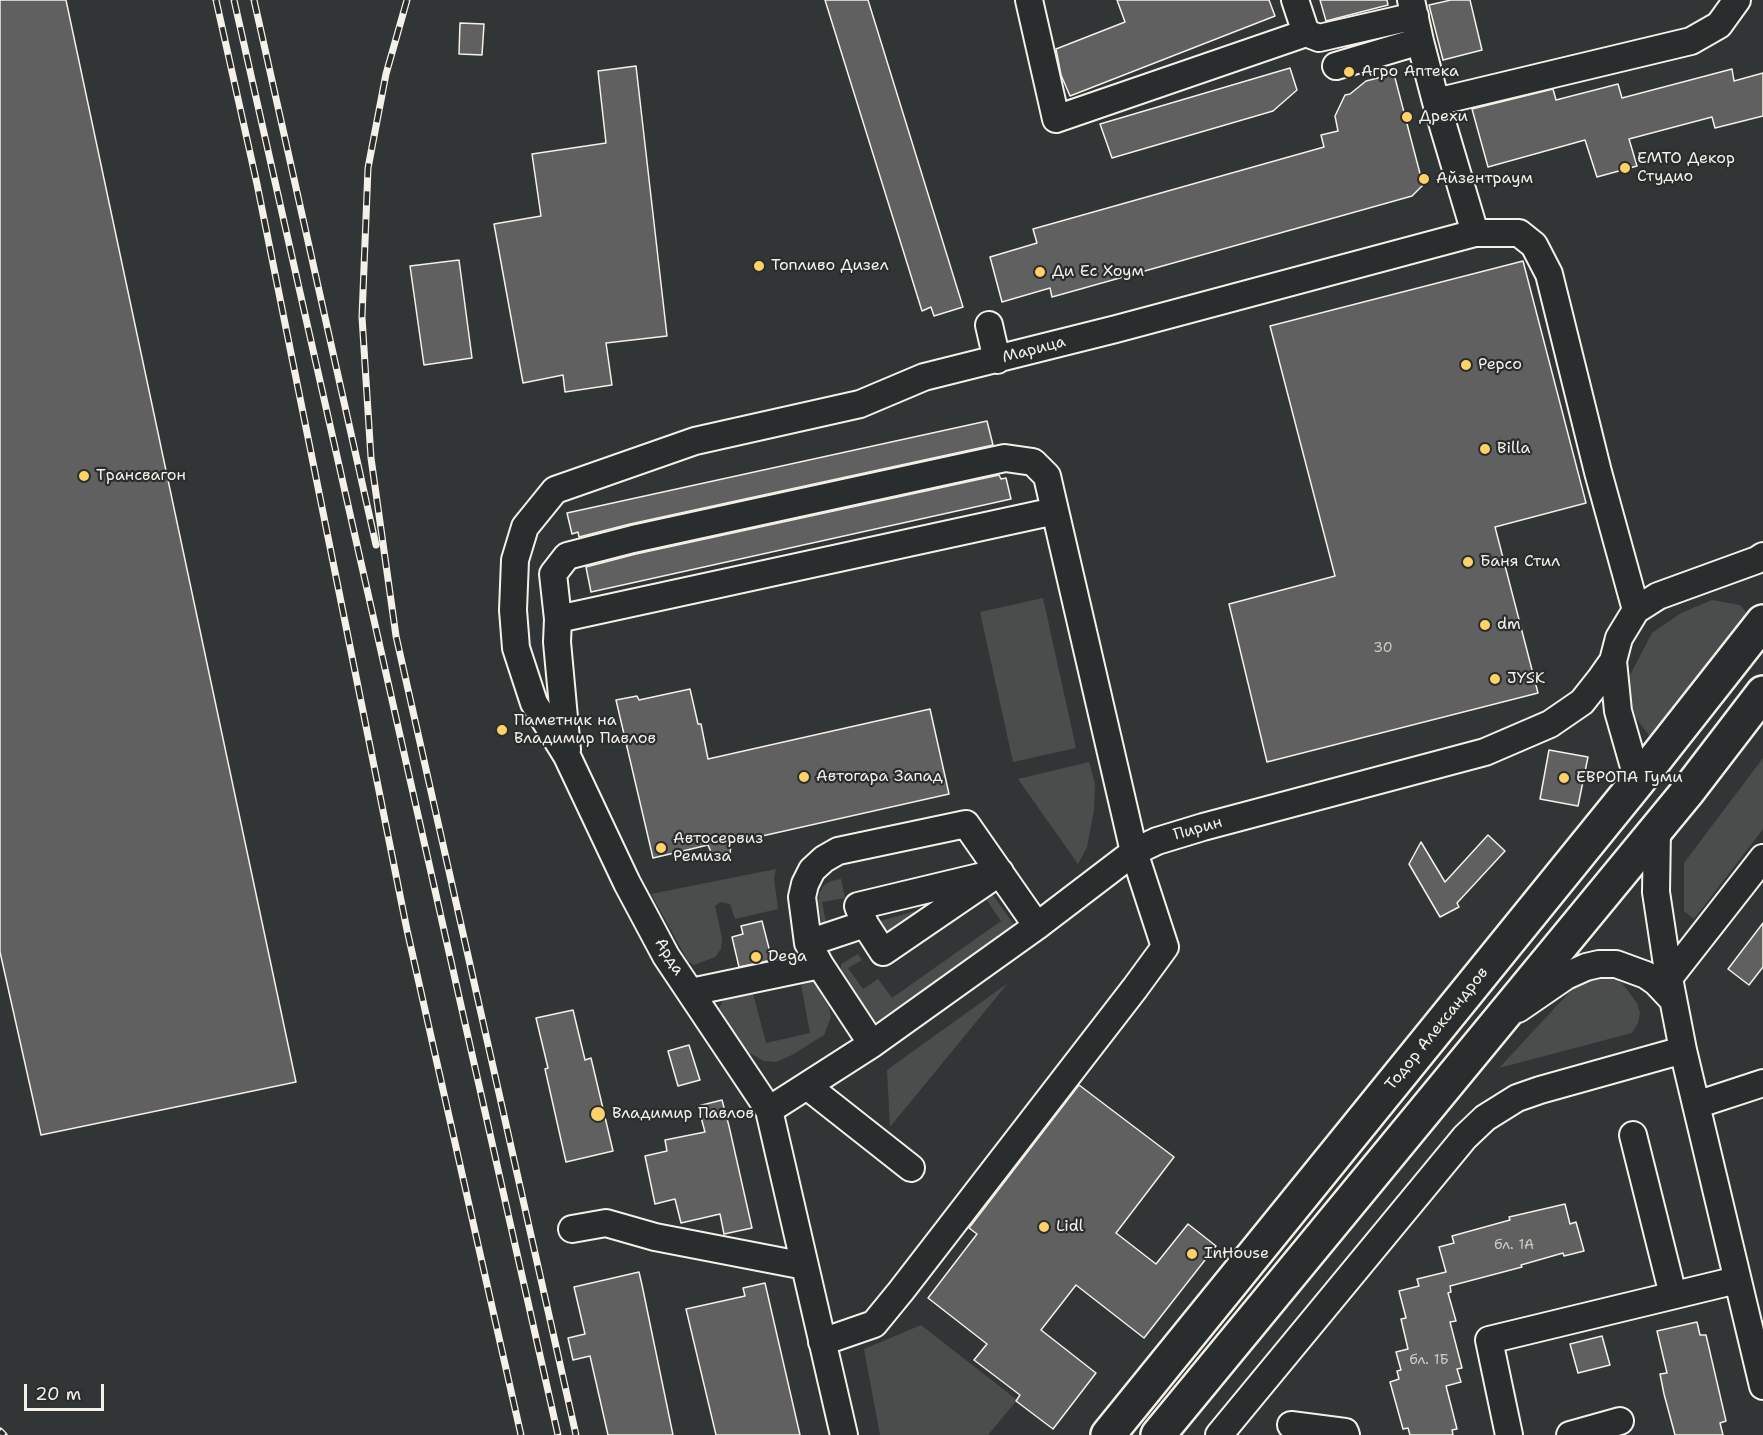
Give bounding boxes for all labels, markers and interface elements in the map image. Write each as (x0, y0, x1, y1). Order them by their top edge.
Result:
place label: Агро Аптека (1361, 62, 1459, 82)
marker: Агро Аптека (1342, 65, 1356, 79)
place label: Дрехи (1419, 107, 1468, 127)
marker: Дрехи (1400, 110, 1414, 124)
place label: ЕМТО Декор Студио (1637, 149, 1735, 187)
marker: ЕМТО Декор Студио (1618, 161, 1632, 175)
place label: Айзентраум (1436, 169, 1533, 189)
marker: Айзентраум (1417, 172, 1431, 186)
place label: Топливо Дизел (771, 256, 889, 276)
marker: Топливо Дизел (752, 259, 766, 273)
place label: Ди Ес Хоум (1052, 262, 1144, 282)
marker: Ди Ес Хоум (1033, 265, 1047, 279)
street label: Марица (1000, 332, 1068, 368)
place label: Pepco (1478, 355, 1522, 375)
marker: Pepco (1459, 358, 1473, 372)
place label: Billa (1497, 439, 1530, 459)
marker: Billa (1478, 442, 1492, 456)
place label: Tрансвагон (96, 466, 186, 486)
marker: Tрансвагон (77, 469, 91, 483)
place label: Баня Стил (1480, 552, 1560, 572)
marker: Баня Стил (1461, 555, 1475, 569)
place label: dm (1497, 615, 1521, 635)
marker: dm (1478, 618, 1492, 632)
house number: 30 (1373, 640, 1393, 656)
place label: JYSK (1507, 669, 1545, 689)
marker: JYSK (1488, 672, 1502, 686)
place label: Паметник на Владимир Павлов (514, 711, 656, 749)
marker: Паметник на Владимир Павлов (495, 723, 509, 737)
place label: Автогара Запад (816, 767, 943, 787)
place label: ЕВРОПА Гуми (1576, 768, 1683, 788)
marker: Автогара Запад (797, 770, 811, 784)
marker: ЕВРОПА Гуми (1557, 771, 1571, 785)
street label: Пирин (1171, 813, 1225, 845)
place label: Автосервиз Ремиза (673, 829, 763, 867)
marker: Автосервиз Ремиза (654, 841, 668, 855)
street label: Арда (650, 935, 688, 979)
place label: Dega (768, 947, 807, 967)
marker: Dega (749, 950, 763, 964)
street label: Тодор Александров (1381, 964, 1493, 1094)
place label: Владимир Павлов (612, 1104, 754, 1124)
marker: Владимир Павлов (589, 1105, 607, 1123)
place label: Lidl (1056, 1217, 1084, 1237)
marker: Lidl (1037, 1220, 1051, 1234)
house number: бл. 1A (1494, 1237, 1534, 1253)
place label: InHouse (1204, 1244, 1269, 1264)
marker: InHouse (1185, 1247, 1199, 1261)
house number: бл. 1Б (1409, 1352, 1449, 1368)
scale bar (27, 1372, 106, 1410)
text: 20 m (35, 1382, 81, 1406)

